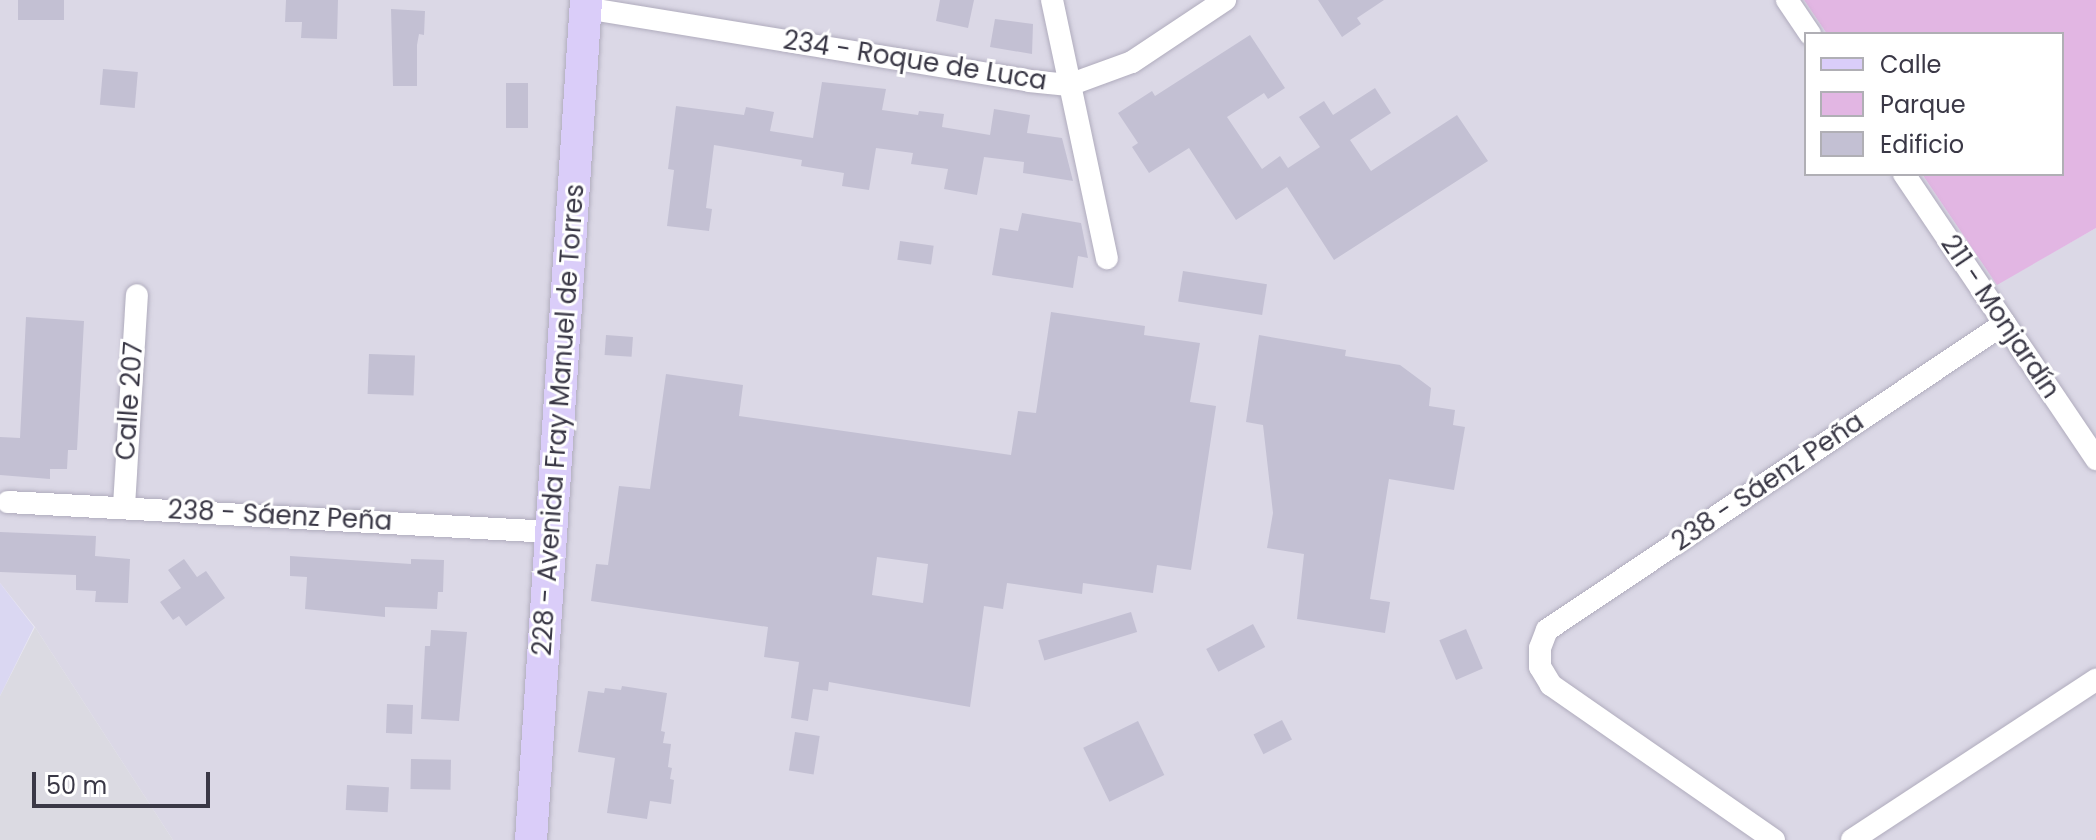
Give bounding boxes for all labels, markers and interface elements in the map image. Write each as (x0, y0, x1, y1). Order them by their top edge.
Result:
street label: 234 - Roque de Luca (781, 25, 1049, 97)
legend (1804, 32, 2064, 176)
text: Calle (1880, 48, 1941, 81)
text: Parque (1880, 88, 1966, 121)
text: Edificio (1880, 128, 1964, 161)
street label: 228 - Avenida Fray Manuel de Torres (527, 183, 591, 657)
street label: 211 - Monjardín (1934, 230, 2066, 404)
street label: Calle 207 (110, 341, 150, 461)
street label: 238 - Sáenz Peña (1666, 406, 1870, 558)
street label: 238 - Sáenz Peña (167, 495, 393, 537)
scale bar (36, 756, 214, 806)
text: 50 m (46, 769, 107, 802)

